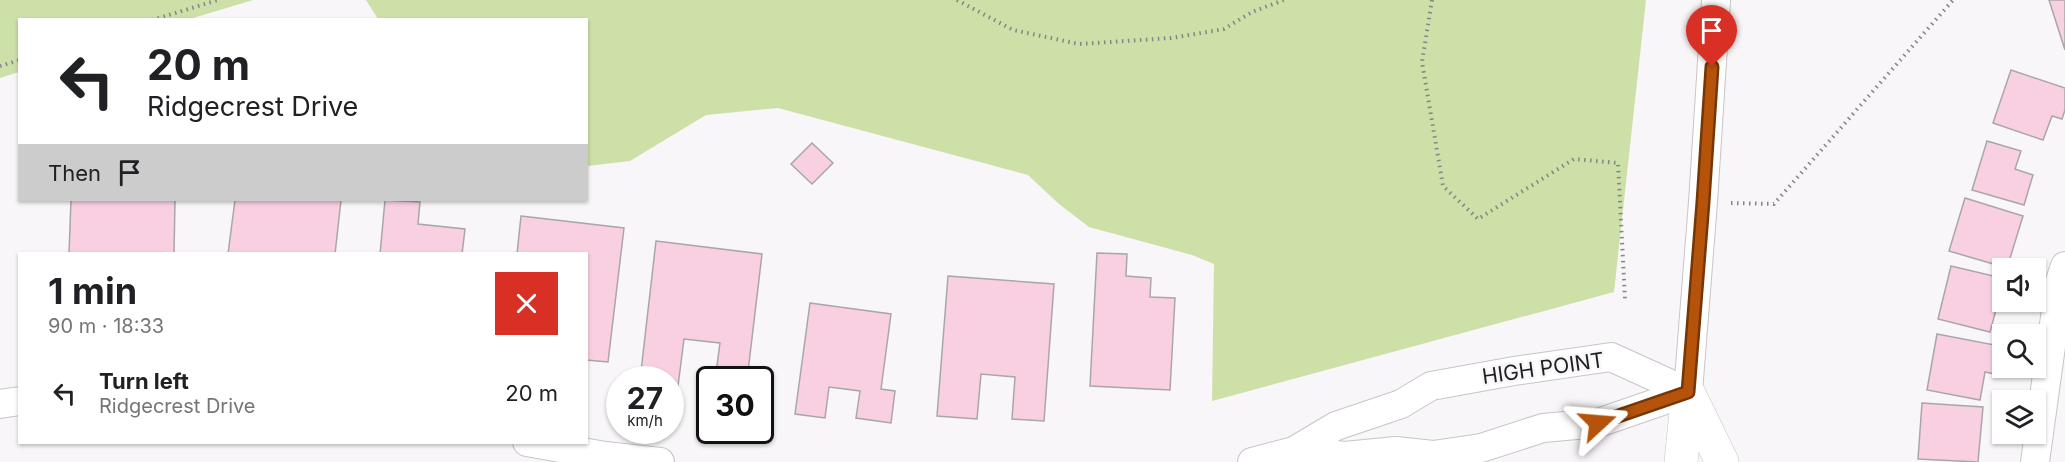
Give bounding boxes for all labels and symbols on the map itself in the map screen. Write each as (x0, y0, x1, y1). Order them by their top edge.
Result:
pin (1686, 5, 1737, 67)
street label: HIGH POINT (1480, 347, 1606, 389)
speed limit sign: 30 (696, 366, 774, 444)
position arrow (1566, 391, 1630, 455)

